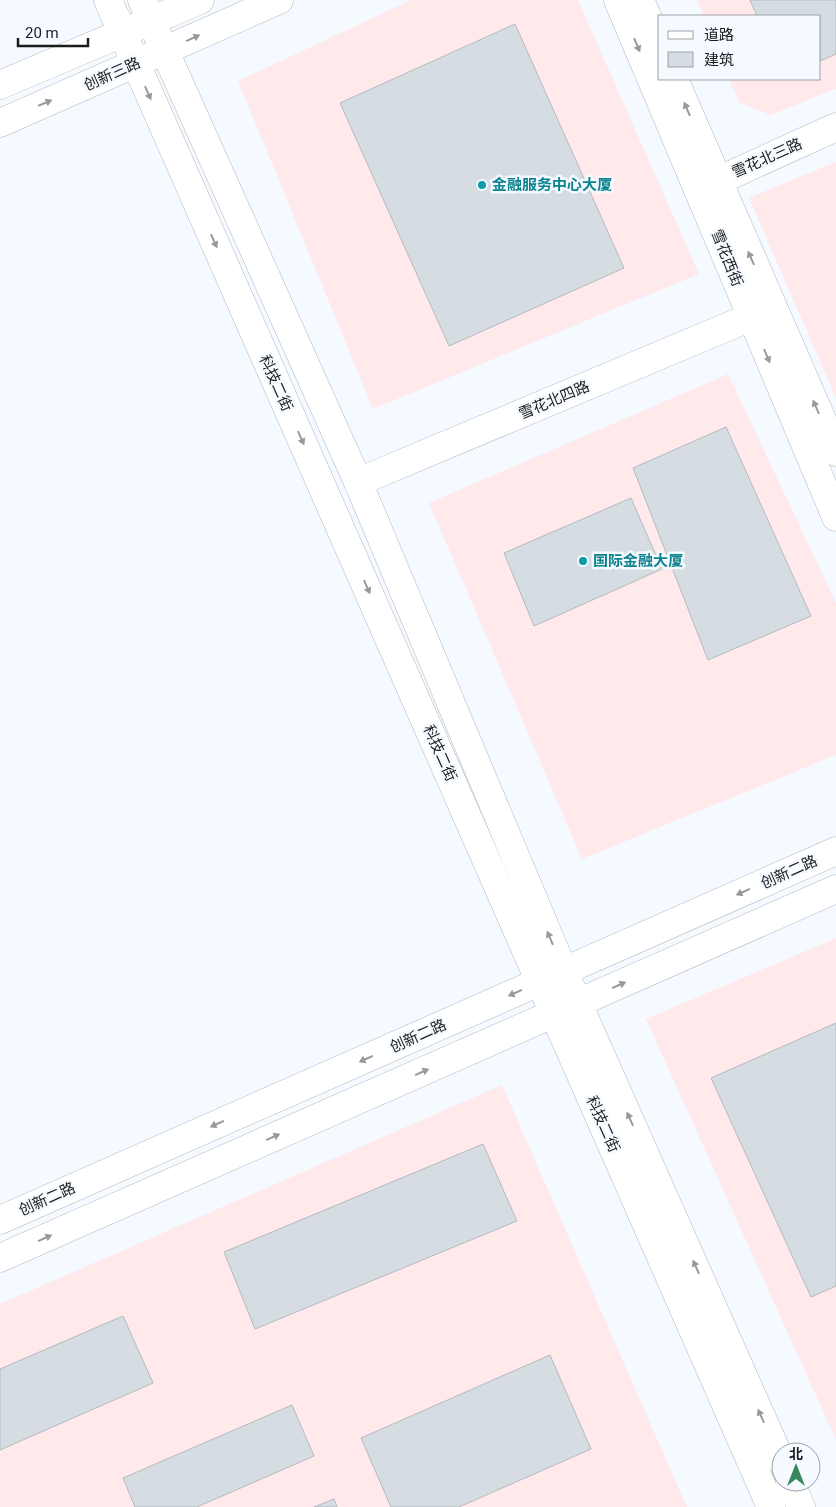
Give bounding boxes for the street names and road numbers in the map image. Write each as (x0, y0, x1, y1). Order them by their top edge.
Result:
street label: 创新三路 (81, 54, 143, 94)
street label: 雪花北三路 (729, 135, 805, 181)
street label: 雪花西街 (707, 227, 747, 289)
street label: 科技二街 (256, 352, 296, 414)
street label: 雪花北四路 (516, 377, 592, 423)
street label: 科技二街 (420, 722, 460, 784)
street label: 创新二路 (758, 852, 820, 892)
street label: 创新二路 (387, 1016, 449, 1056)
street label: 科技二街 (583, 1093, 623, 1155)
street label: 创新二路 (16, 1179, 78, 1219)

